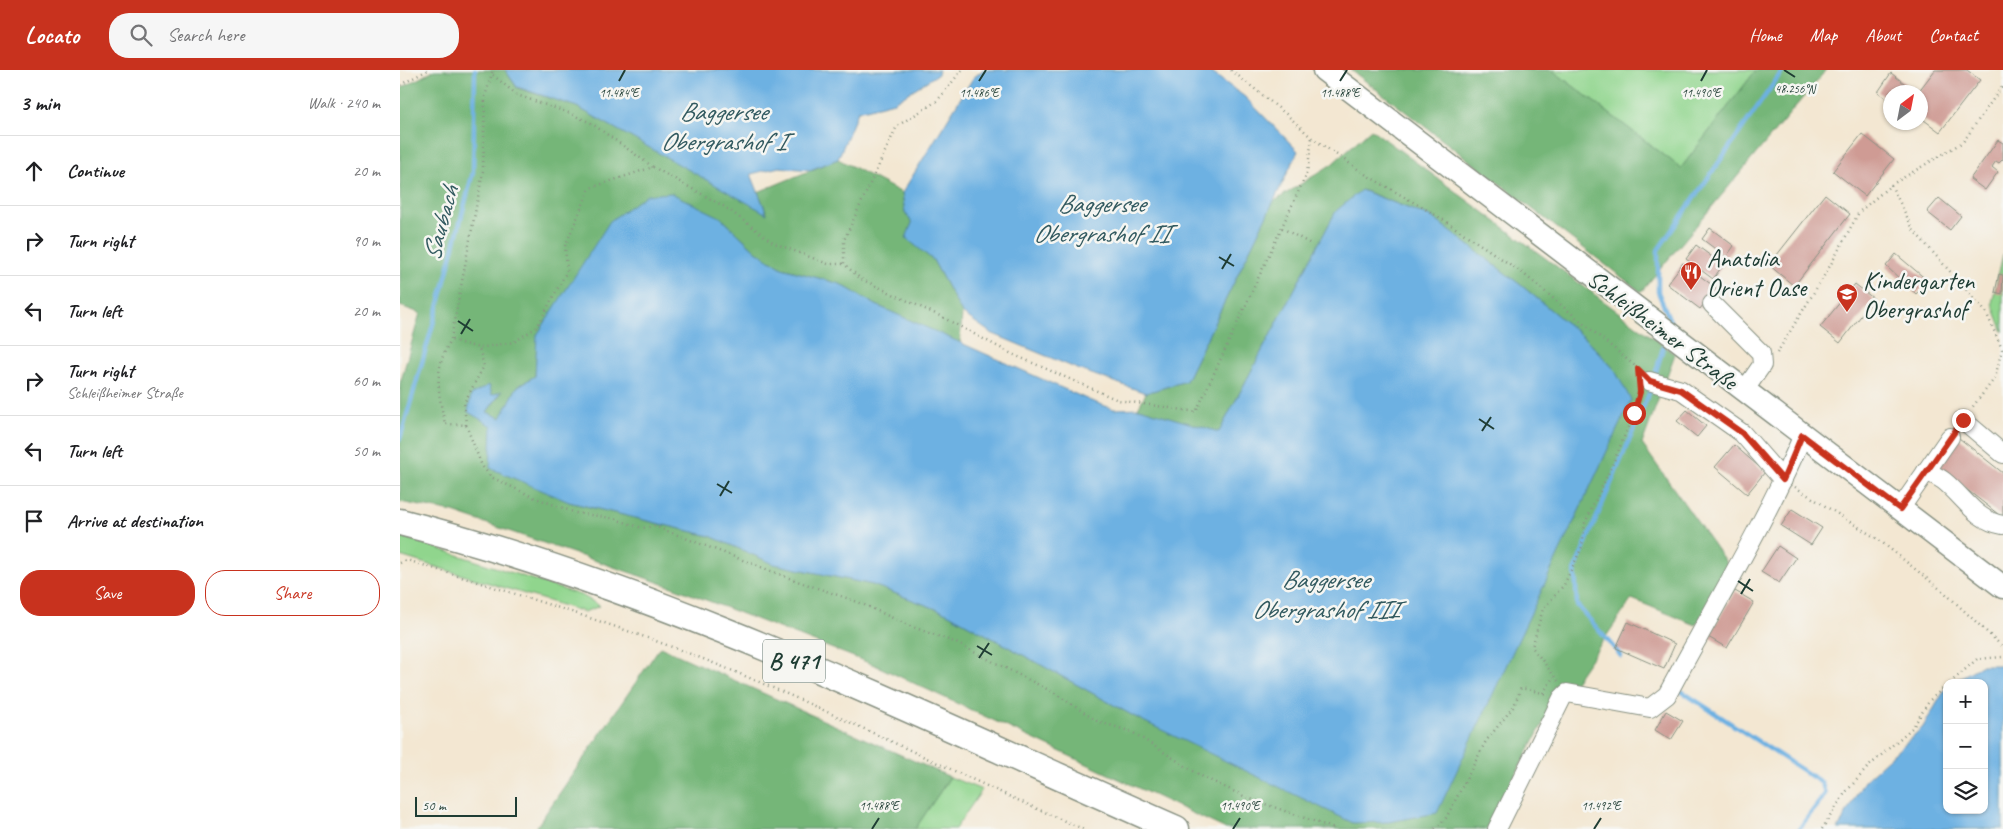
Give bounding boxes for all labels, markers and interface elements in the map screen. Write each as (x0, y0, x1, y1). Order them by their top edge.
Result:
search box (109, 13, 459, 58)
text: Locato (25, 20, 79, 50)
icon: search (127, 21, 155, 49)
text: Search here (167, 23, 245, 47)
text: Home (1749, 24, 1782, 46)
text: Map (1810, 24, 1837, 46)
text: About (1865, 24, 1901, 46)
text: Contact (1929, 24, 1978, 46)
text: 48.256°N (1775, 81, 1817, 97)
text: 11.484°E (599, 85, 640, 101)
text: 11.486°E (959, 85, 1000, 101)
text: 11.488°E (1320, 85, 1361, 101)
text: 11.490°E (1681, 85, 1722, 101)
north arrow (1883, 85, 1928, 130)
text: 3 min (20, 90, 60, 116)
text: Walk · 240 m (308, 93, 380, 113)
water label: Baggersee Obergrashof I (660, 95, 795, 158)
icon: ahead (20, 157, 48, 185)
text: Continue (67, 159, 124, 183)
text: 20 m (353, 161, 380, 181)
water label: Saubach (415, 180, 467, 264)
water label: Baggersee Obergrashof II (1033, 187, 1179, 250)
icon: right (20, 227, 48, 255)
text: Turn right (67, 229, 134, 253)
text: 90 m (353, 231, 380, 251)
place label: Anatolia Orient Oase (1707, 243, 1808, 304)
restaurant icon: Anatolia Orient Oase (1679, 260, 1703, 291)
street label: Schleißheimer Straße (1581, 263, 1746, 398)
place label: Kindergarten Obergrashof (1863, 265, 1975, 326)
school or university icon: Kindergarten Obergrashof (1835, 282, 1859, 313)
icon: left (20, 297, 48, 325)
text: Turn left (67, 299, 122, 323)
text: 20 m (353, 301, 380, 321)
text: Turn right (67, 359, 134, 383)
icon: right (20, 367, 48, 395)
text: 60 m (353, 371, 380, 391)
text: Schleißheimer Straße (67, 383, 183, 403)
route start (1623, 402, 1646, 425)
route end (1952, 409, 1975, 432)
icon: left (20, 437, 48, 465)
text: Turn left (67, 439, 122, 463)
text: 50 m (353, 441, 380, 461)
icon: arrive (20, 507, 48, 535)
text: Arrive at destination (67, 509, 203, 533)
water label: Baggersee Obergrashof III (1252, 563, 1408, 626)
button: Save (20, 570, 195, 616)
button: Share (205, 570, 380, 616)
road number: B 471 (763, 640, 825, 682)
map controls (1943, 679, 1988, 814)
button: + (1943, 679, 1988, 724)
button: − (1943, 724, 1988, 769)
button: layers (1943, 769, 1988, 814)
scale bar (415, 794, 518, 817)
text: 50 m (422, 797, 446, 814)
text: 11.488°E (859, 798, 900, 814)
text: 11.490°E (1220, 798, 1261, 814)
text: 11.492°E (1581, 798, 1622, 814)

